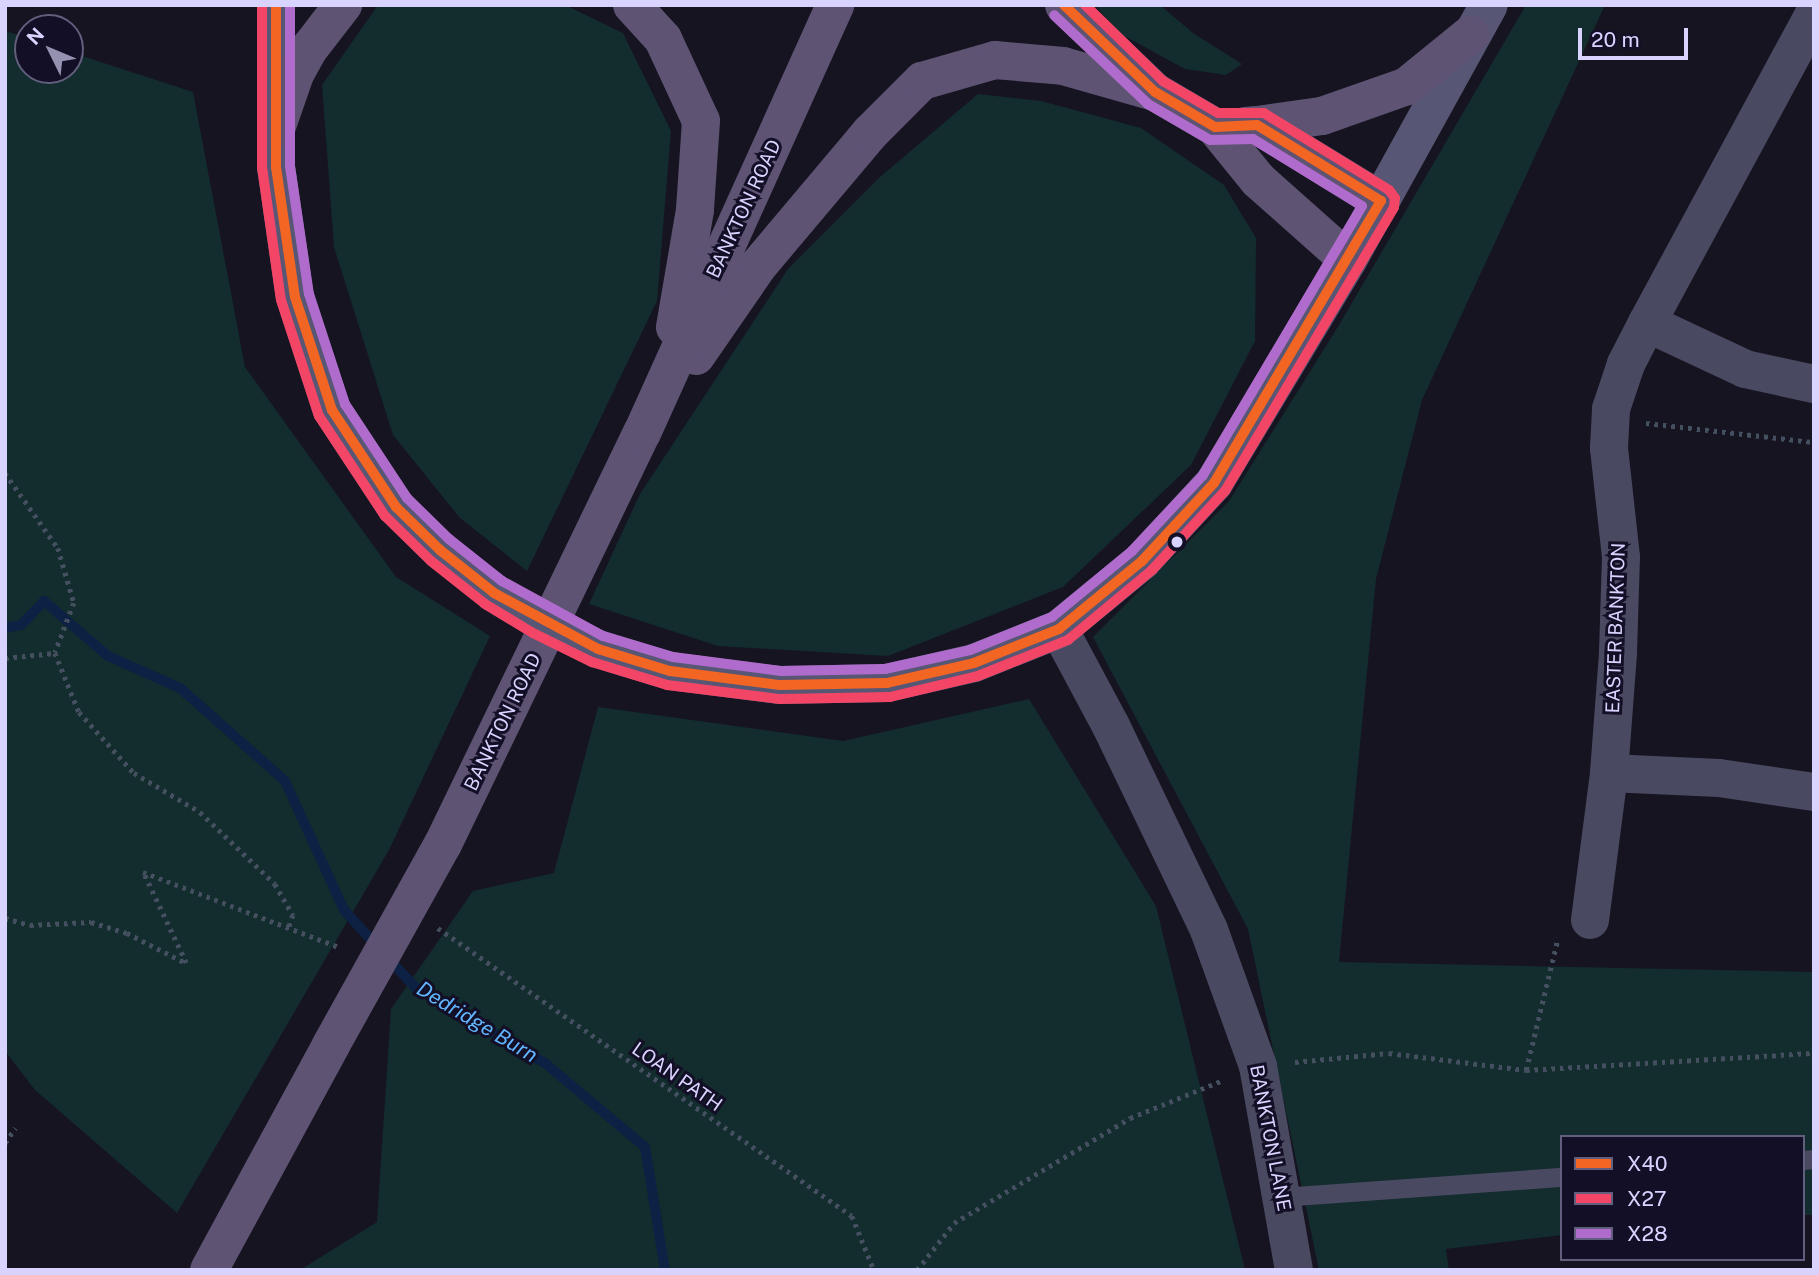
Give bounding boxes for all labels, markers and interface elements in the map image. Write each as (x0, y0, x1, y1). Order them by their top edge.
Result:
north arrow (14, 14, 84, 84)
scale bar (1581, 14, 1691, 58)
text: N (22, 23, 48, 49)
text: 20 m (1591, 27, 1640, 52)
street label: BANKTON ROAD (702, 136, 786, 282)
unlabelled marker (1170, 535, 1184, 549)
street label: EASTER BANKTON (1602, 542, 1630, 714)
street label: BANKTON ROAD (460, 650, 546, 794)
water label: Dedridge Burn (412, 976, 542, 1068)
street label: LOAN PATH (627, 1038, 727, 1116)
street label: BANKTON LANE (1245, 1063, 1295, 1213)
legend (1560, 1135, 1805, 1261)
text: X40 (1627, 1151, 1668, 1176)
text: X27 (1627, 1186, 1667, 1211)
text: X28 (1627, 1221, 1668, 1246)

